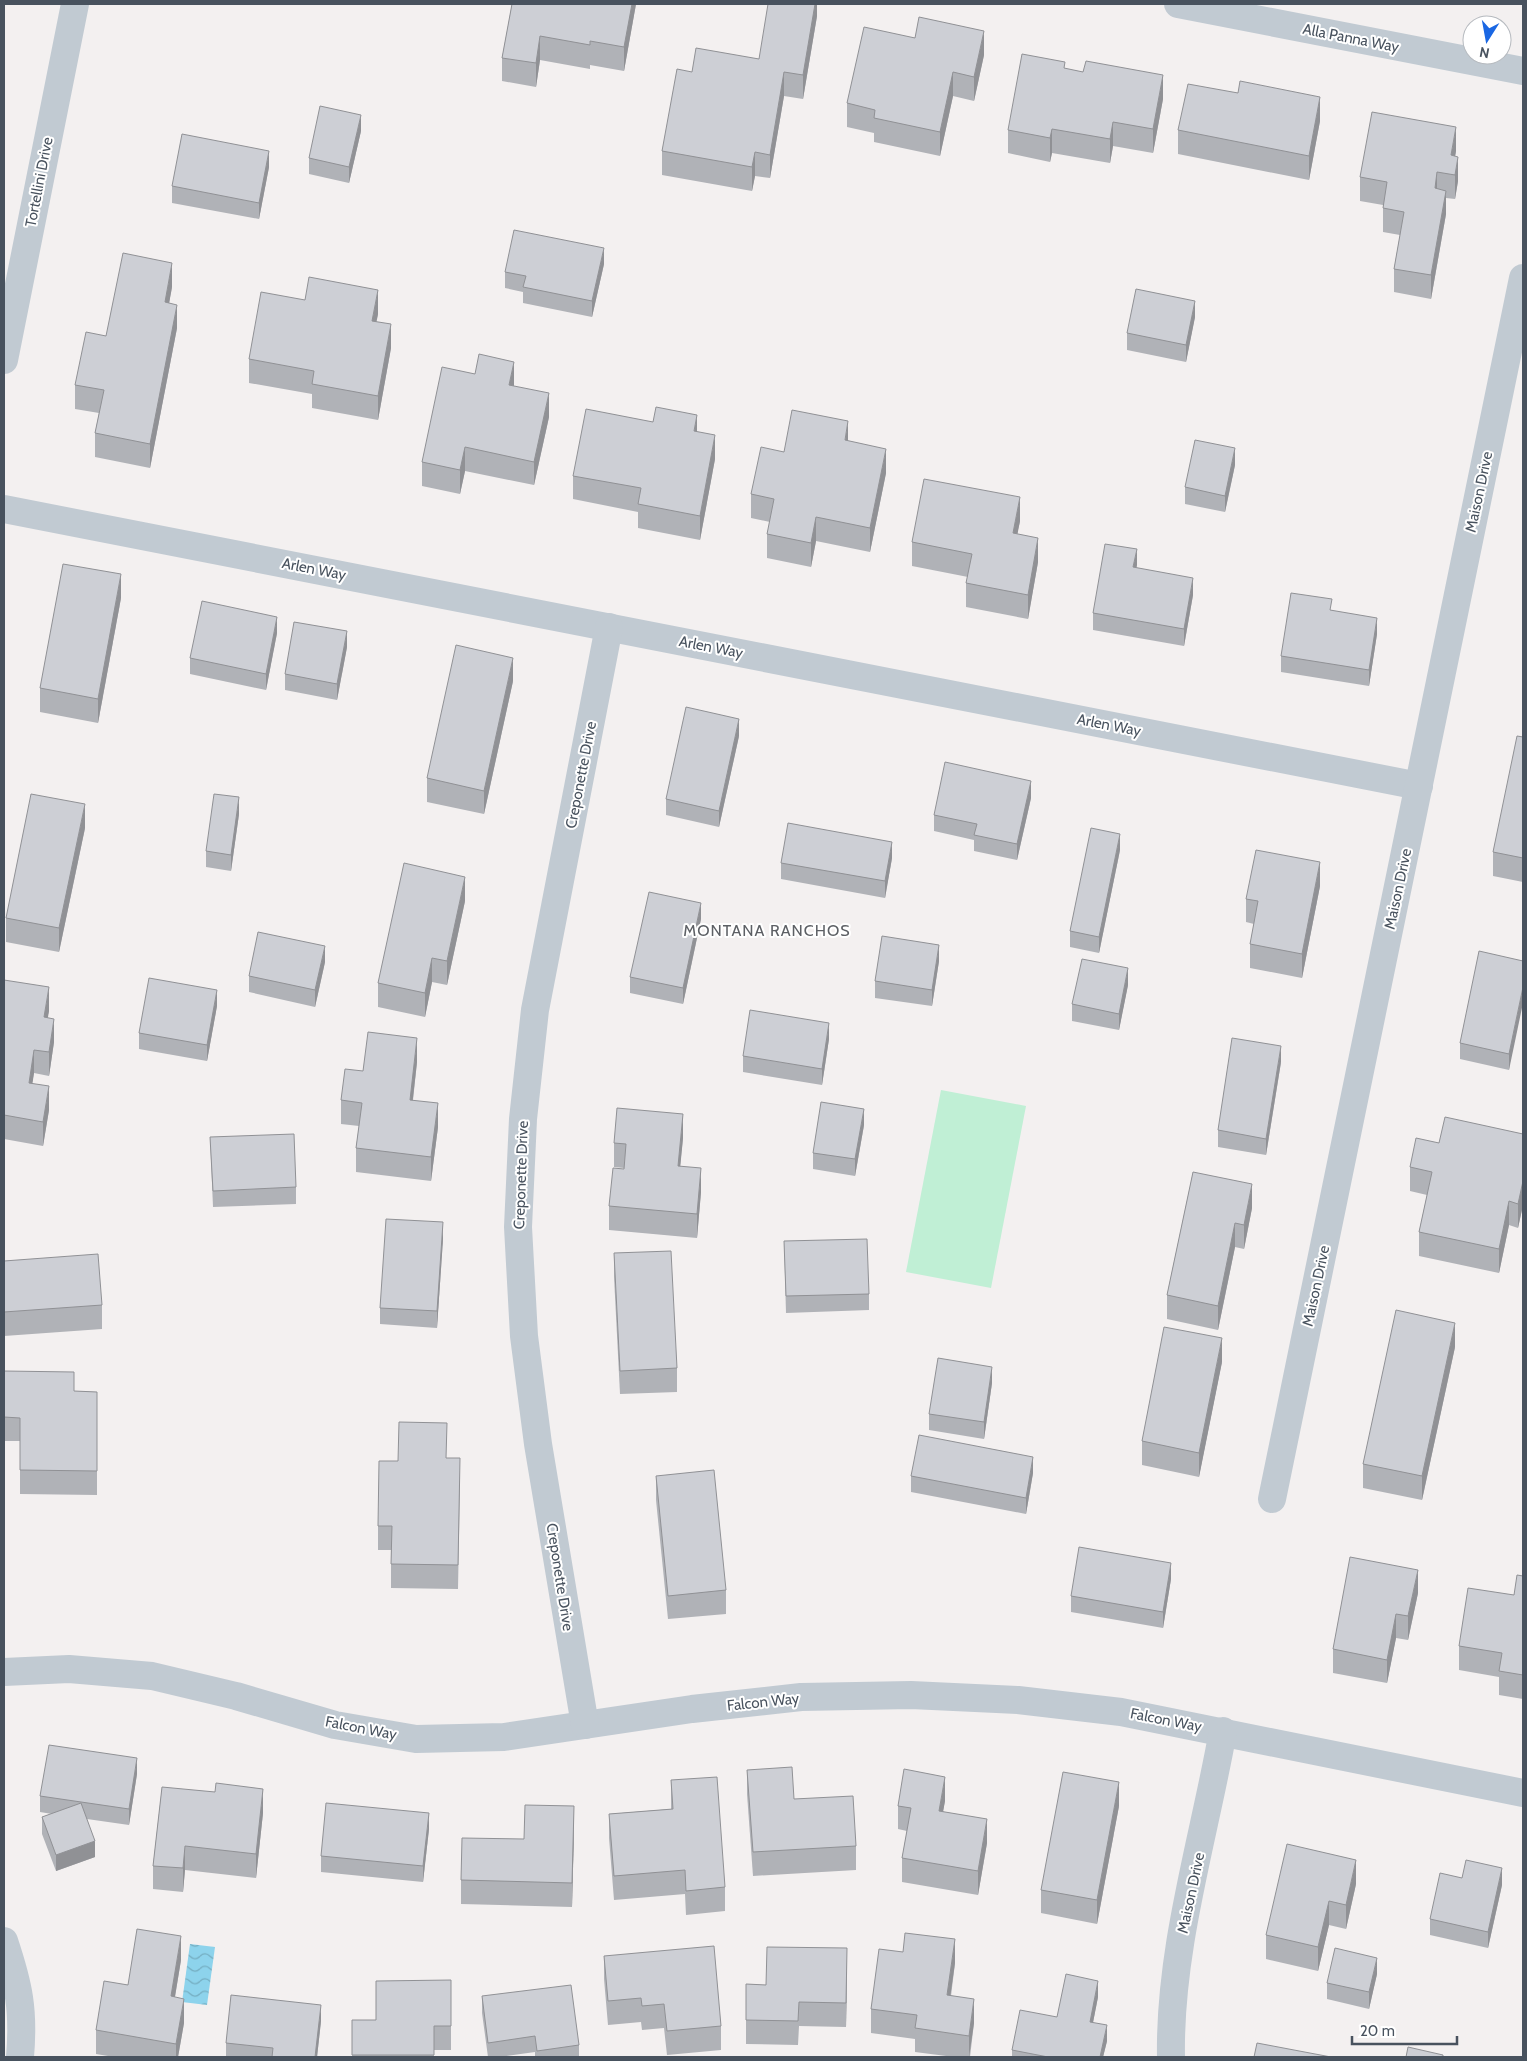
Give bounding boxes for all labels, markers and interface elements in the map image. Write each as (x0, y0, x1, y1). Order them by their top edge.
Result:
north arrow (1462, 15, 1512, 65)
street label: Alla Panna Way (1301, 20, 1401, 56)
text: N (1478, 43, 1491, 63)
street label: Tortellini Drive (21, 135, 57, 229)
street label: Maison Drive (1462, 450, 1496, 534)
street label: Arlen Way (280, 554, 348, 584)
street label: Arlen Way (677, 632, 745, 662)
street label: Arlen Way (1075, 710, 1143, 740)
street label: Creponette Drive (562, 720, 600, 830)
street label: Maison Drive (1381, 847, 1415, 931)
district label: MONTANA RANCHOS (683, 921, 851, 940)
street label: Creponette Drive (510, 1120, 532, 1230)
street label: Maison Drive (1299, 1244, 1333, 1328)
street label: Creponette Drive (543, 1522, 577, 1632)
street label: Falcon Way (726, 1689, 800, 1715)
street label: Falcon Way (1129, 1704, 1204, 1736)
street label: Falcon Way (324, 1712, 399, 1744)
street label: Maison Drive (1174, 1851, 1208, 1935)
scale bar (1352, 2014, 1457, 2046)
text: 20 m (1360, 2022, 1395, 2040)

